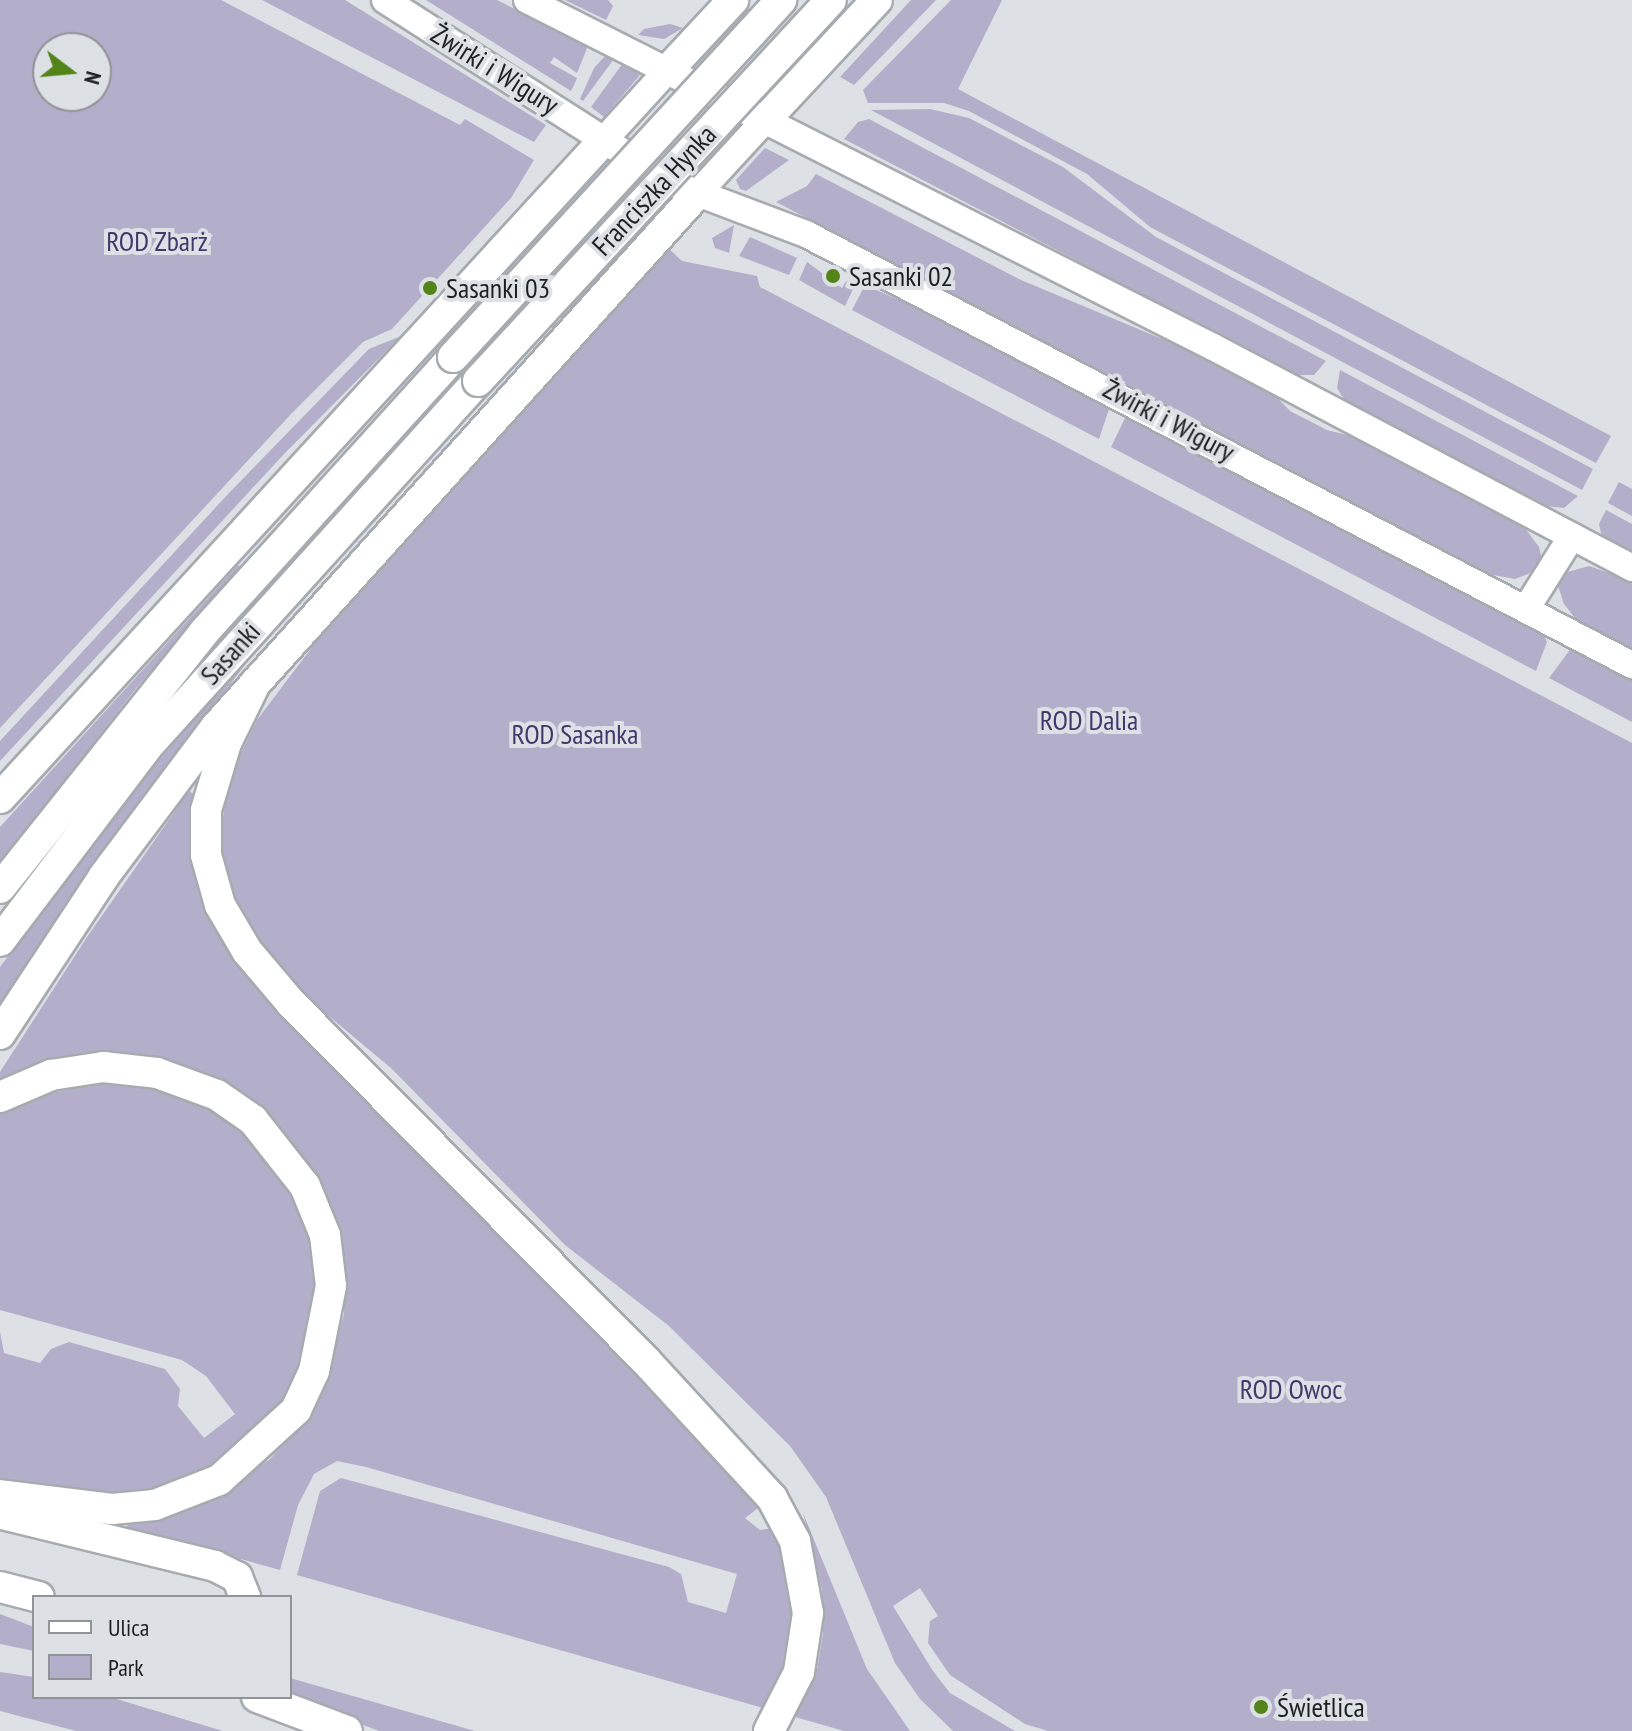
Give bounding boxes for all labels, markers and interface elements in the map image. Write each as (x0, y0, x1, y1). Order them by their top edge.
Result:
street label: Żwirki i Wigury (425, 17, 565, 121)
north arrow (32, 32, 112, 112)
text: N (78, 68, 108, 88)
street label: Franciszka Hynka (585, 118, 723, 262)
park label: ROD Zbarż (106, 224, 208, 258)
place label: Sasanki 02 (849, 259, 953, 293)
marker: Sasanki 02 (824, 267, 842, 285)
place label: Sasanki 03 (446, 271, 550, 305)
marker: Sasanki 03 (421, 279, 439, 297)
street label: Żwirki i Wigury (1097, 371, 1241, 469)
street label: Sasanki (193, 615, 267, 691)
park label: ROD Dalia (1040, 703, 1138, 737)
park label: ROD Sasanka (512, 717, 638, 751)
park label: ROD Owoc (1240, 1372, 1342, 1406)
legend (32, 1595, 292, 1699)
text: Ulica (108, 1612, 149, 1643)
text: Park (108, 1652, 144, 1683)
place label: Świetlica (1277, 1690, 1365, 1724)
marker: Świetlica (1252, 1698, 1270, 1716)

